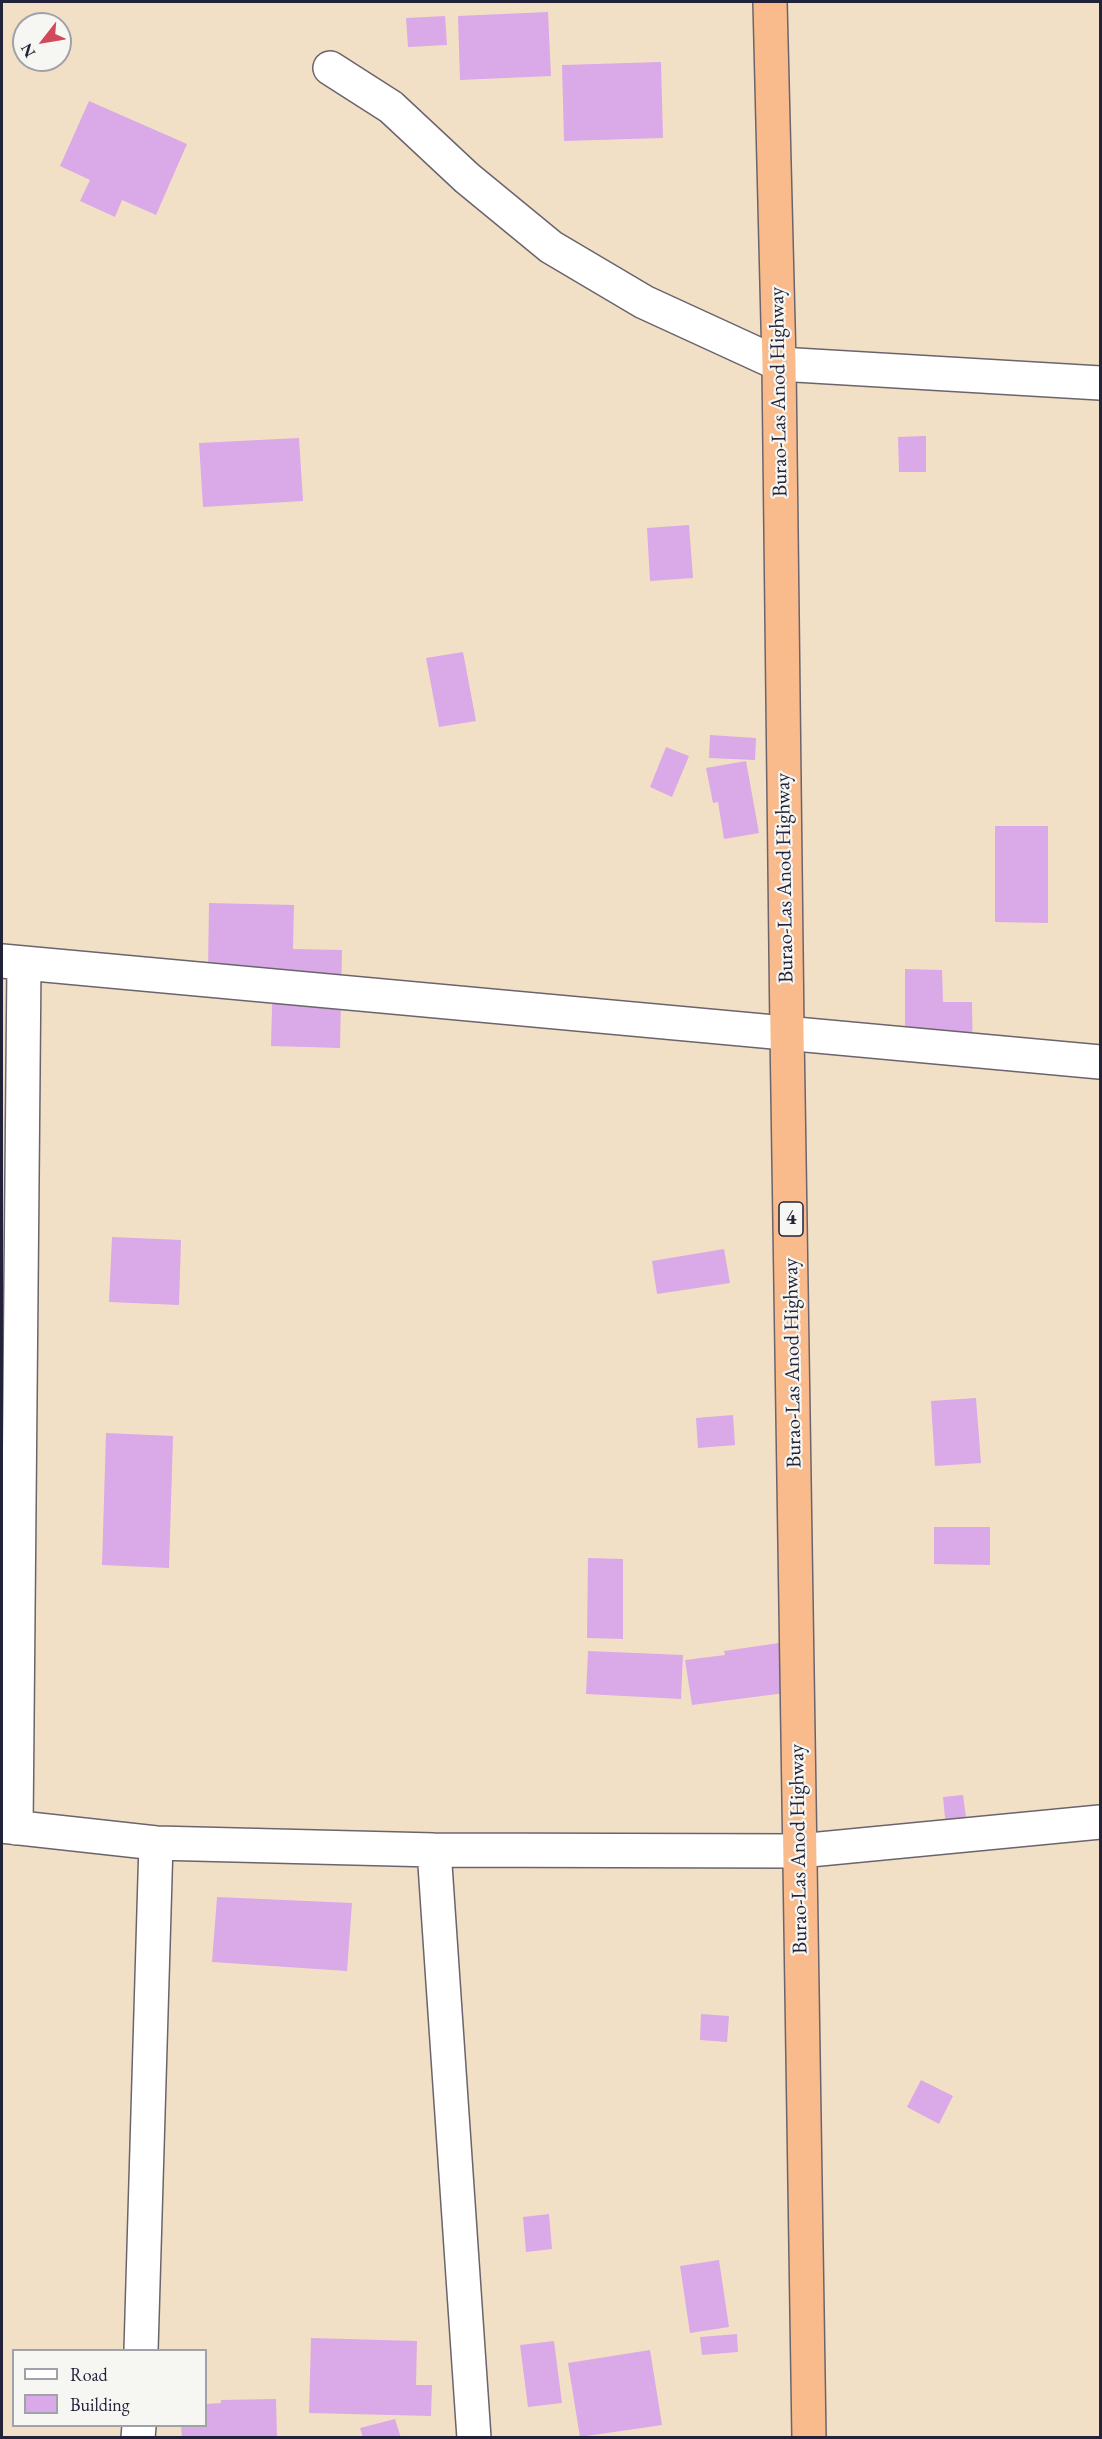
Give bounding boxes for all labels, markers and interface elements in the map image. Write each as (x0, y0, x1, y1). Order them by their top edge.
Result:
north arrow (12, 12, 72, 72)
text: N (16, 40, 40, 61)
street label: Burao-Las Anod Highway (765, 287, 793, 497)
street label: Burao-Las Anod Highway (771, 773, 799, 983)
road number: 4 (779, 1202, 803, 1236)
street label: Burao-Las Anod Highway (779, 1258, 807, 1468)
street label: Burao-Las Anod Highway (785, 1744, 813, 1954)
legend (12, 2349, 207, 2427)
text: Road (70, 2363, 108, 2386)
text: Building (70, 2393, 130, 2416)

